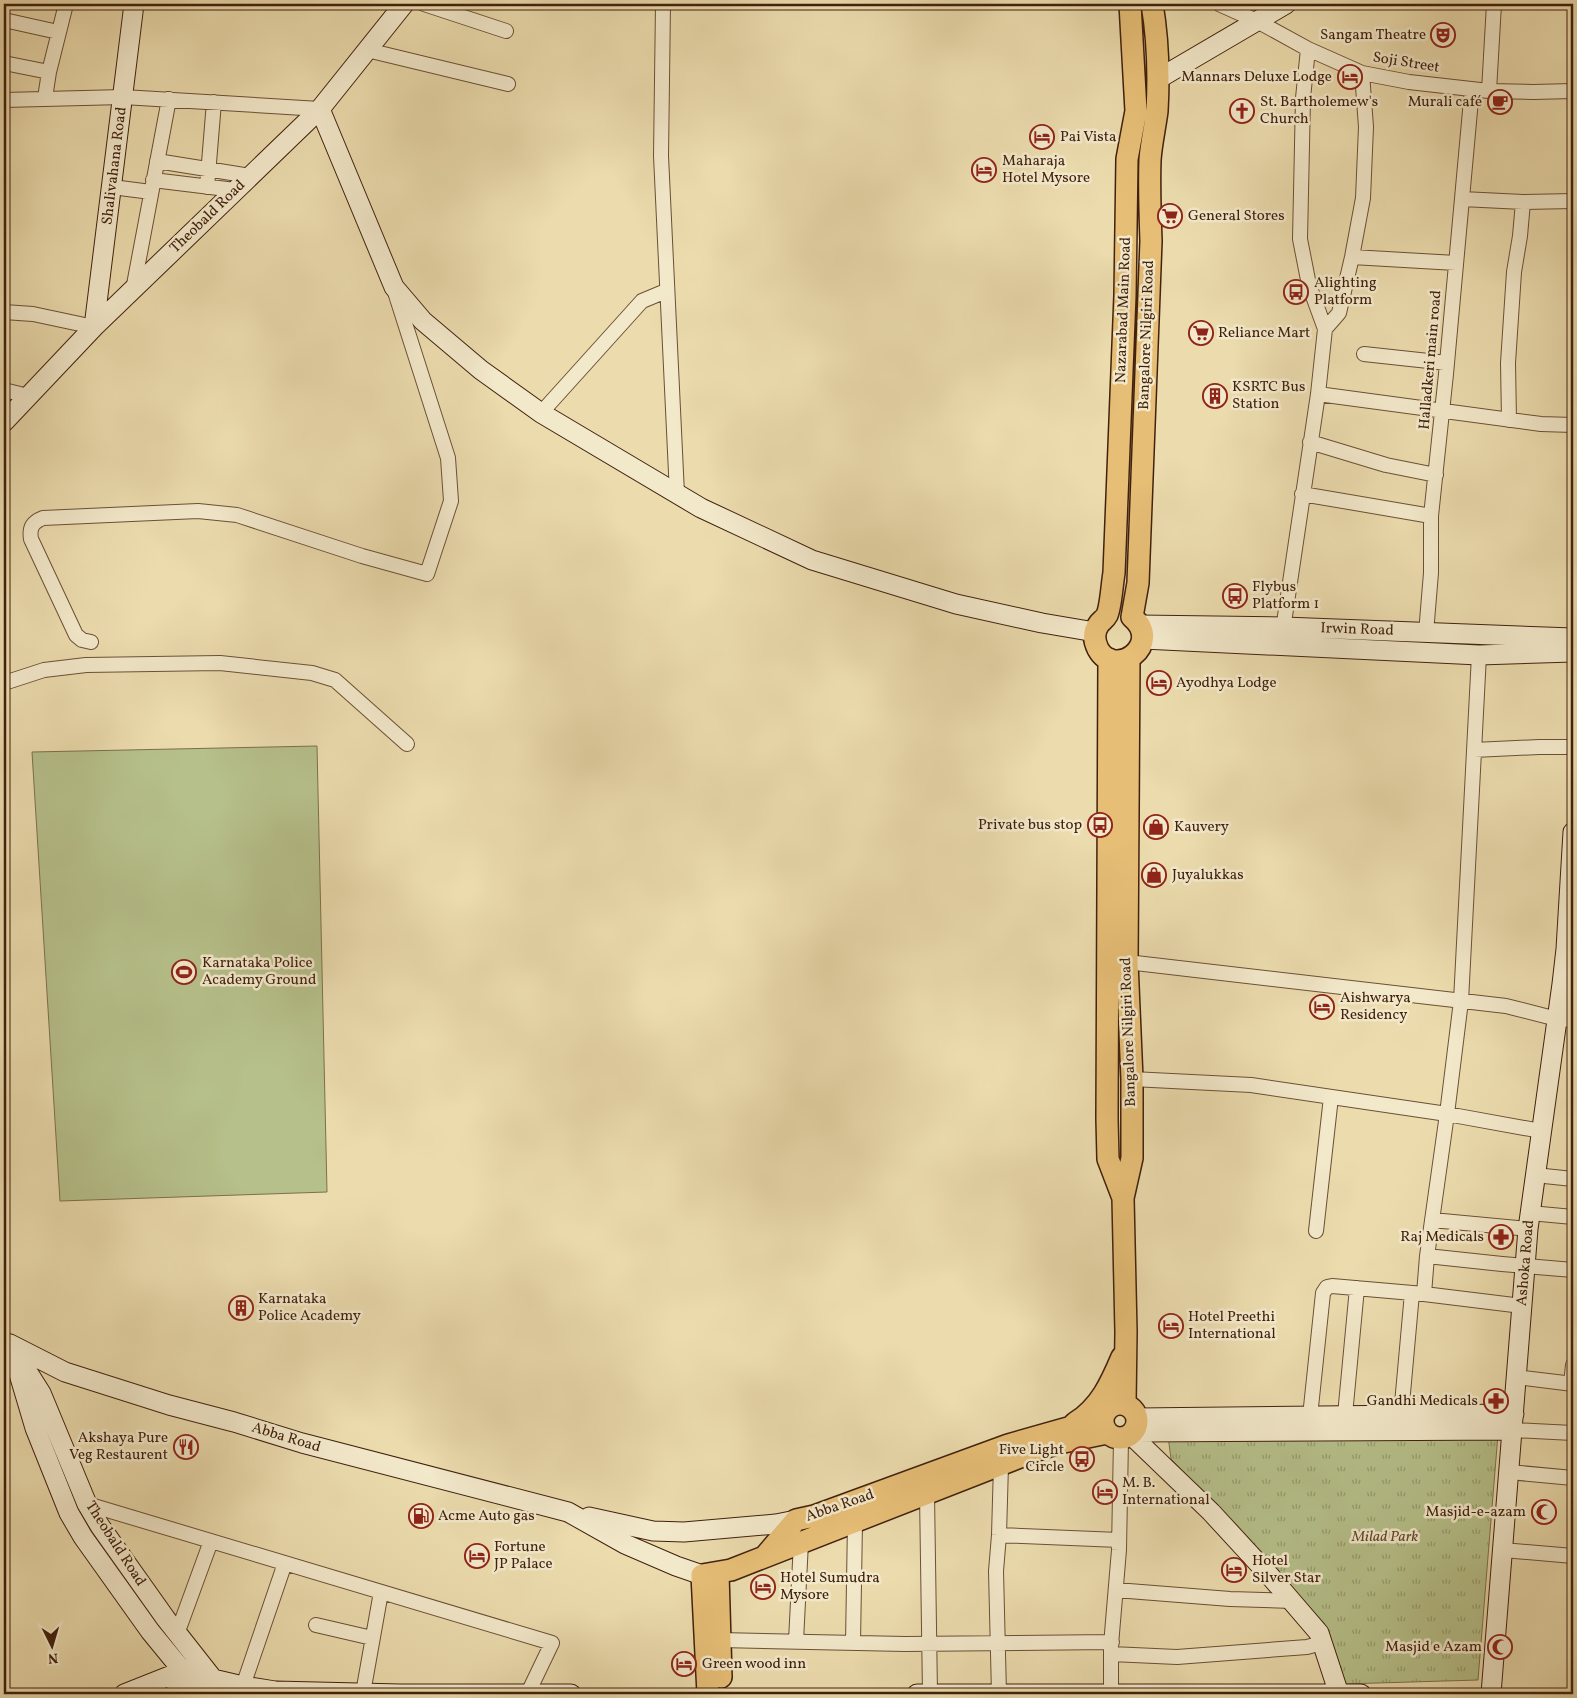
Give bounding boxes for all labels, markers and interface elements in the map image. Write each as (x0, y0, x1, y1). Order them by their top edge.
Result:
theatre icon: Sangam Theatre (1430, 22, 1456, 48)
place label: Sangam Theatre (1320, 25, 1426, 46)
street label: Soji Street (1371, 47, 1441, 79)
hotel icon: Mannars Deluxe Lodge (1337, 64, 1363, 90)
place label: Mannars Deluxe Lodge (1181, 67, 1332, 88)
cafe icon: Murali café (1487, 89, 1513, 115)
place label: St. Bartholemew's Church (1260, 92, 1378, 130)
place label: Murali café (1408, 92, 1482, 113)
church icon: St. Bartholemew's Church (1229, 98, 1255, 124)
street label: Shalivahana Road (97, 106, 133, 226)
hotel icon: Pai Vista (1029, 124, 1055, 150)
place label: Pai Vista (1060, 127, 1116, 148)
place label: Maharaja Hotel Mysore (1002, 151, 1090, 189)
hotel icon: Maharaja Hotel Mysore (971, 157, 997, 183)
street label: Theobald Road (166, 175, 250, 259)
supermarket icon: General Stores (1157, 203, 1183, 229)
place label: General Stores (1188, 206, 1285, 227)
street label: Nazarabad Main Road (1111, 237, 1137, 383)
street label: Bangalore Nilgiri Road (1134, 260, 1160, 410)
place label: Alighting Platform (1314, 273, 1377, 311)
bus stop icon: Alighting Platform (1283, 279, 1309, 305)
street label: Halladkeri main road (1414, 289, 1448, 431)
supermarket icon: Reliance Mart (1188, 320, 1214, 346)
place label: Reliance Mart (1218, 323, 1310, 344)
place label: KSRTC Bus Station (1232, 377, 1305, 415)
building icon: KSRTC Bus Station (1202, 383, 1228, 409)
place label: Flybus Platform 1 (1252, 577, 1319, 615)
bus stop icon: Flybus Platform 1 (1222, 583, 1248, 609)
street label: Irwin Road (1320, 618, 1394, 642)
hotel icon: Ayodhya Lodge (1146, 670, 1172, 696)
place label: Ayodhya Lodge (1176, 673, 1277, 694)
bus stop icon: Private bus stop (1087, 812, 1113, 838)
shop icon: Kauvery (1143, 814, 1169, 840)
place label: Private bus stop (978, 815, 1082, 836)
place label: Kauvery (1174, 817, 1229, 838)
shop icon: Juyalukkas (1141, 862, 1167, 888)
place label: Juyalukkas (1172, 865, 1244, 886)
place label: Karnataka Police Academy Ground (202, 953, 316, 991)
street label: Bangalore Nilgiri Road (1116, 957, 1142, 1107)
sports icon: Karnataka Police Academy Ground (171, 959, 197, 985)
place label: Aishwarya Residency (1340, 988, 1411, 1026)
hotel icon: Aishwarya Residency (1309, 994, 1335, 1020)
street label: Ashoka Road (1512, 1219, 1540, 1307)
pharmacy icon: Raj Medicals (1488, 1224, 1514, 1250)
place label: Raj Medicals (1400, 1227, 1484, 1248)
place label: Karnataka Police Academy (258, 1289, 361, 1327)
building icon: Karnataka Police Academy (228, 1295, 254, 1321)
place label: Hotel Preethi International (1188, 1307, 1276, 1345)
hotel icon: Hotel Preethi International (1158, 1313, 1184, 1339)
pharmacy icon: Gandhi Medicals (1483, 1388, 1509, 1414)
place label: Gandhi Medicals (1367, 1391, 1478, 1412)
street label: Abba Road (249, 1418, 323, 1458)
place label: Akshaya Pure Veg Restaurent (69, 1428, 168, 1466)
restaurant icon: Akshaya Pure Veg Restaurent (173, 1434, 199, 1460)
place label: Five Light Circle (999, 1440, 1064, 1478)
bus stop icon: Five Light Circle (1069, 1446, 1095, 1472)
place label: M. B. International (1122, 1473, 1210, 1511)
hotel icon: M. B. International (1092, 1479, 1118, 1505)
street label: Abba Road (803, 1484, 877, 1528)
street label: Theobald Road (80, 1497, 150, 1591)
mosque icon: Masjid-e-azam (1531, 1499, 1557, 1525)
place label: Masjid-e-azam (1426, 1502, 1526, 1523)
fuel station icon: Acme Auto gas (408, 1503, 434, 1529)
place label: Acme Auto gas (438, 1506, 535, 1527)
park label: Milad Park (1351, 1527, 1418, 1548)
place label: Fortune JP Palace (494, 1537, 553, 1575)
hotel icon: Fortune JP Palace (464, 1543, 490, 1569)
place label: Hotel Silver Star (1252, 1551, 1321, 1589)
hotel icon: Hotel Silver Star (1221, 1557, 1247, 1583)
place label: Hotel Sumudra Mysore (780, 1568, 880, 1606)
hotel icon: Hotel Sumudra Mysore (750, 1574, 776, 1600)
north arrow (28, 1620, 78, 1670)
mosque icon: Masjid e Azam (1487, 1634, 1513, 1660)
place label: Masjid e Azam (1385, 1637, 1482, 1658)
text: N (47, 1648, 59, 1667)
hotel icon: Green wood inn (671, 1651, 697, 1677)
place label: Green wood inn (702, 1654, 806, 1675)

